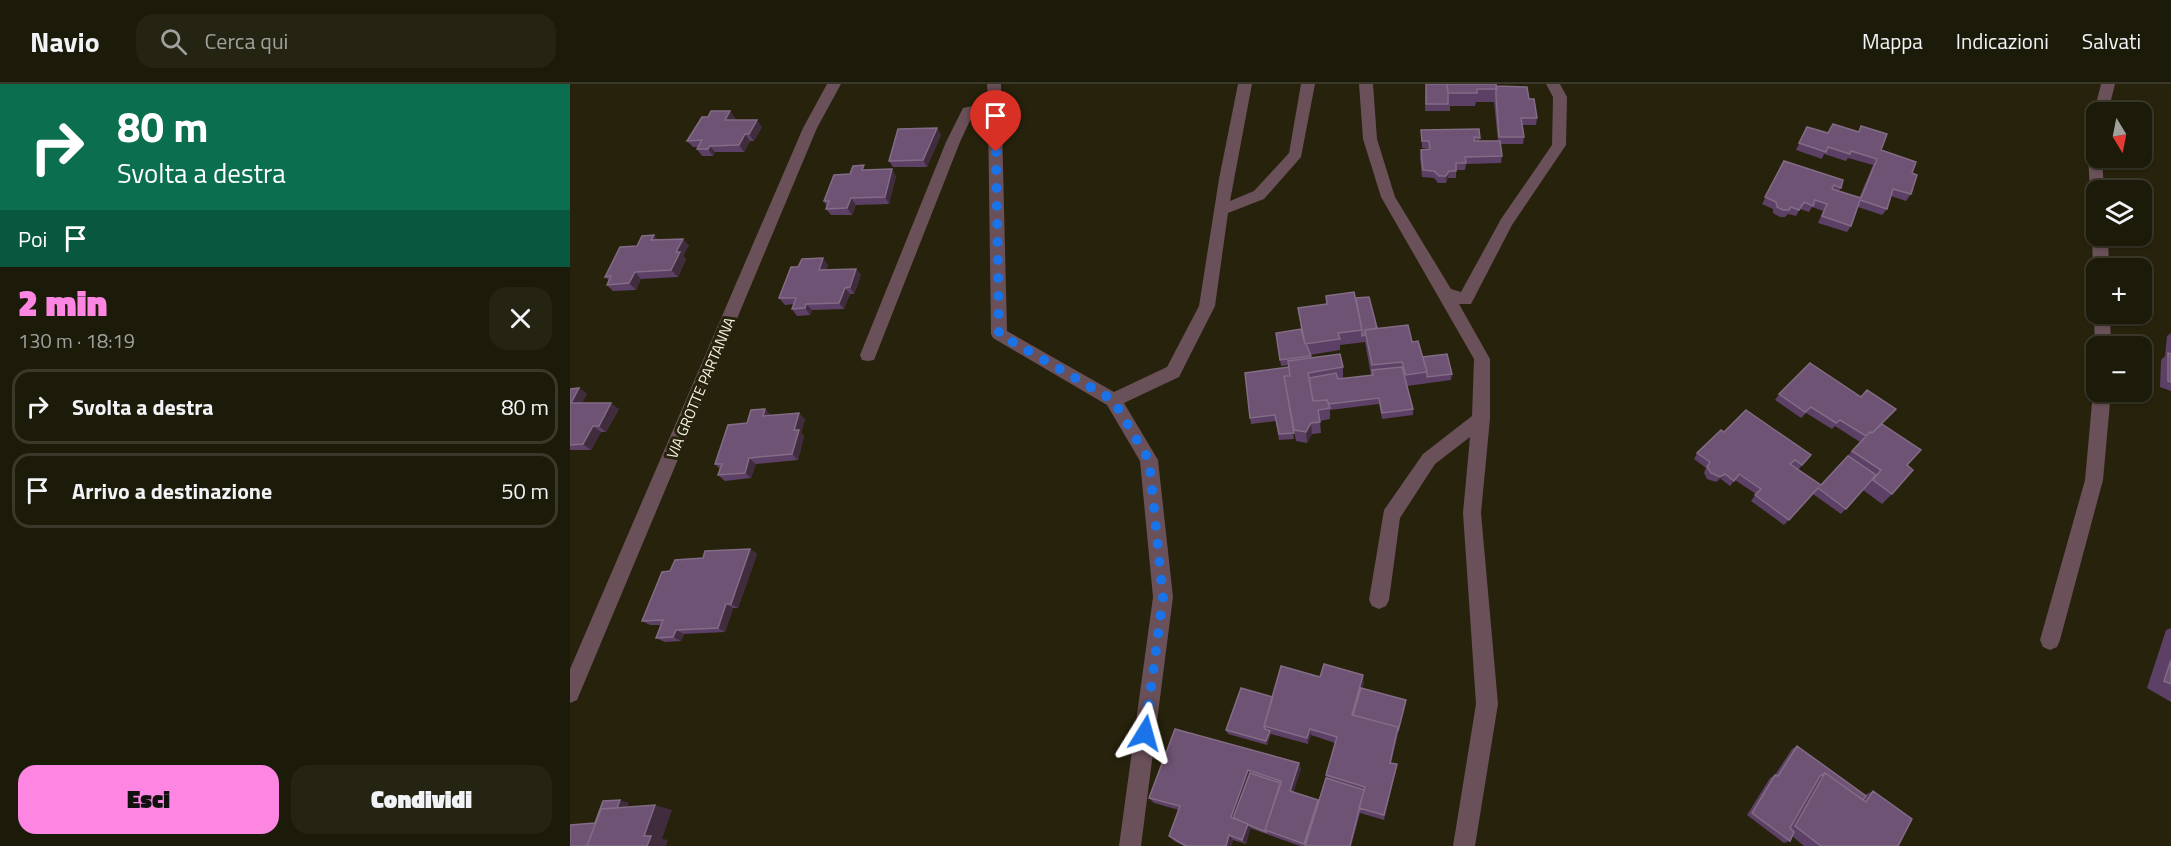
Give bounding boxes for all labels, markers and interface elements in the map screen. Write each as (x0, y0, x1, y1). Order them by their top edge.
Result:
search box (136, 14, 556, 68)
text: Navio (30, 20, 100, 63)
text: Cerca qui (205, 24, 288, 58)
icon: search (157, 25, 190, 58)
text: Mappa (1862, 25, 1923, 57)
text: Indicazioni (1956, 25, 2049, 57)
text: Salvati (2082, 25, 2141, 57)
pin (970, 90, 1021, 152)
text: 80 m (117, 94, 209, 158)
icon: arrive (979, 99, 1012, 132)
north arrow (2086, 102, 2152, 168)
map controls (2086, 102, 2152, 402)
icon: right (18, 108, 96, 186)
text: Svolta a destra (117, 152, 286, 193)
button: layers (2086, 180, 2152, 246)
text: Poi (18, 222, 47, 256)
icon: arrive (59, 222, 92, 255)
button: + (2086, 258, 2152, 324)
text: 2 min (18, 275, 107, 330)
button: close (489, 287, 552, 350)
street label: VIA GROTTE PARTANNA (660, 313, 741, 462)
text: 130 m · 18:19 (18, 325, 135, 356)
button: − (2086, 336, 2152, 402)
icon: right (21, 390, 54, 423)
text: Svolta a destra (72, 390, 214, 424)
text: 80 m (501, 390, 549, 424)
icon: arrive (21, 474, 54, 507)
text: Arrivo a destinazione (72, 474, 272, 508)
text: 50 m (501, 474, 549, 508)
position arrow (1113, 701, 1177, 765)
button: Esci (18, 765, 279, 834)
button: Condividi (291, 765, 552, 834)

